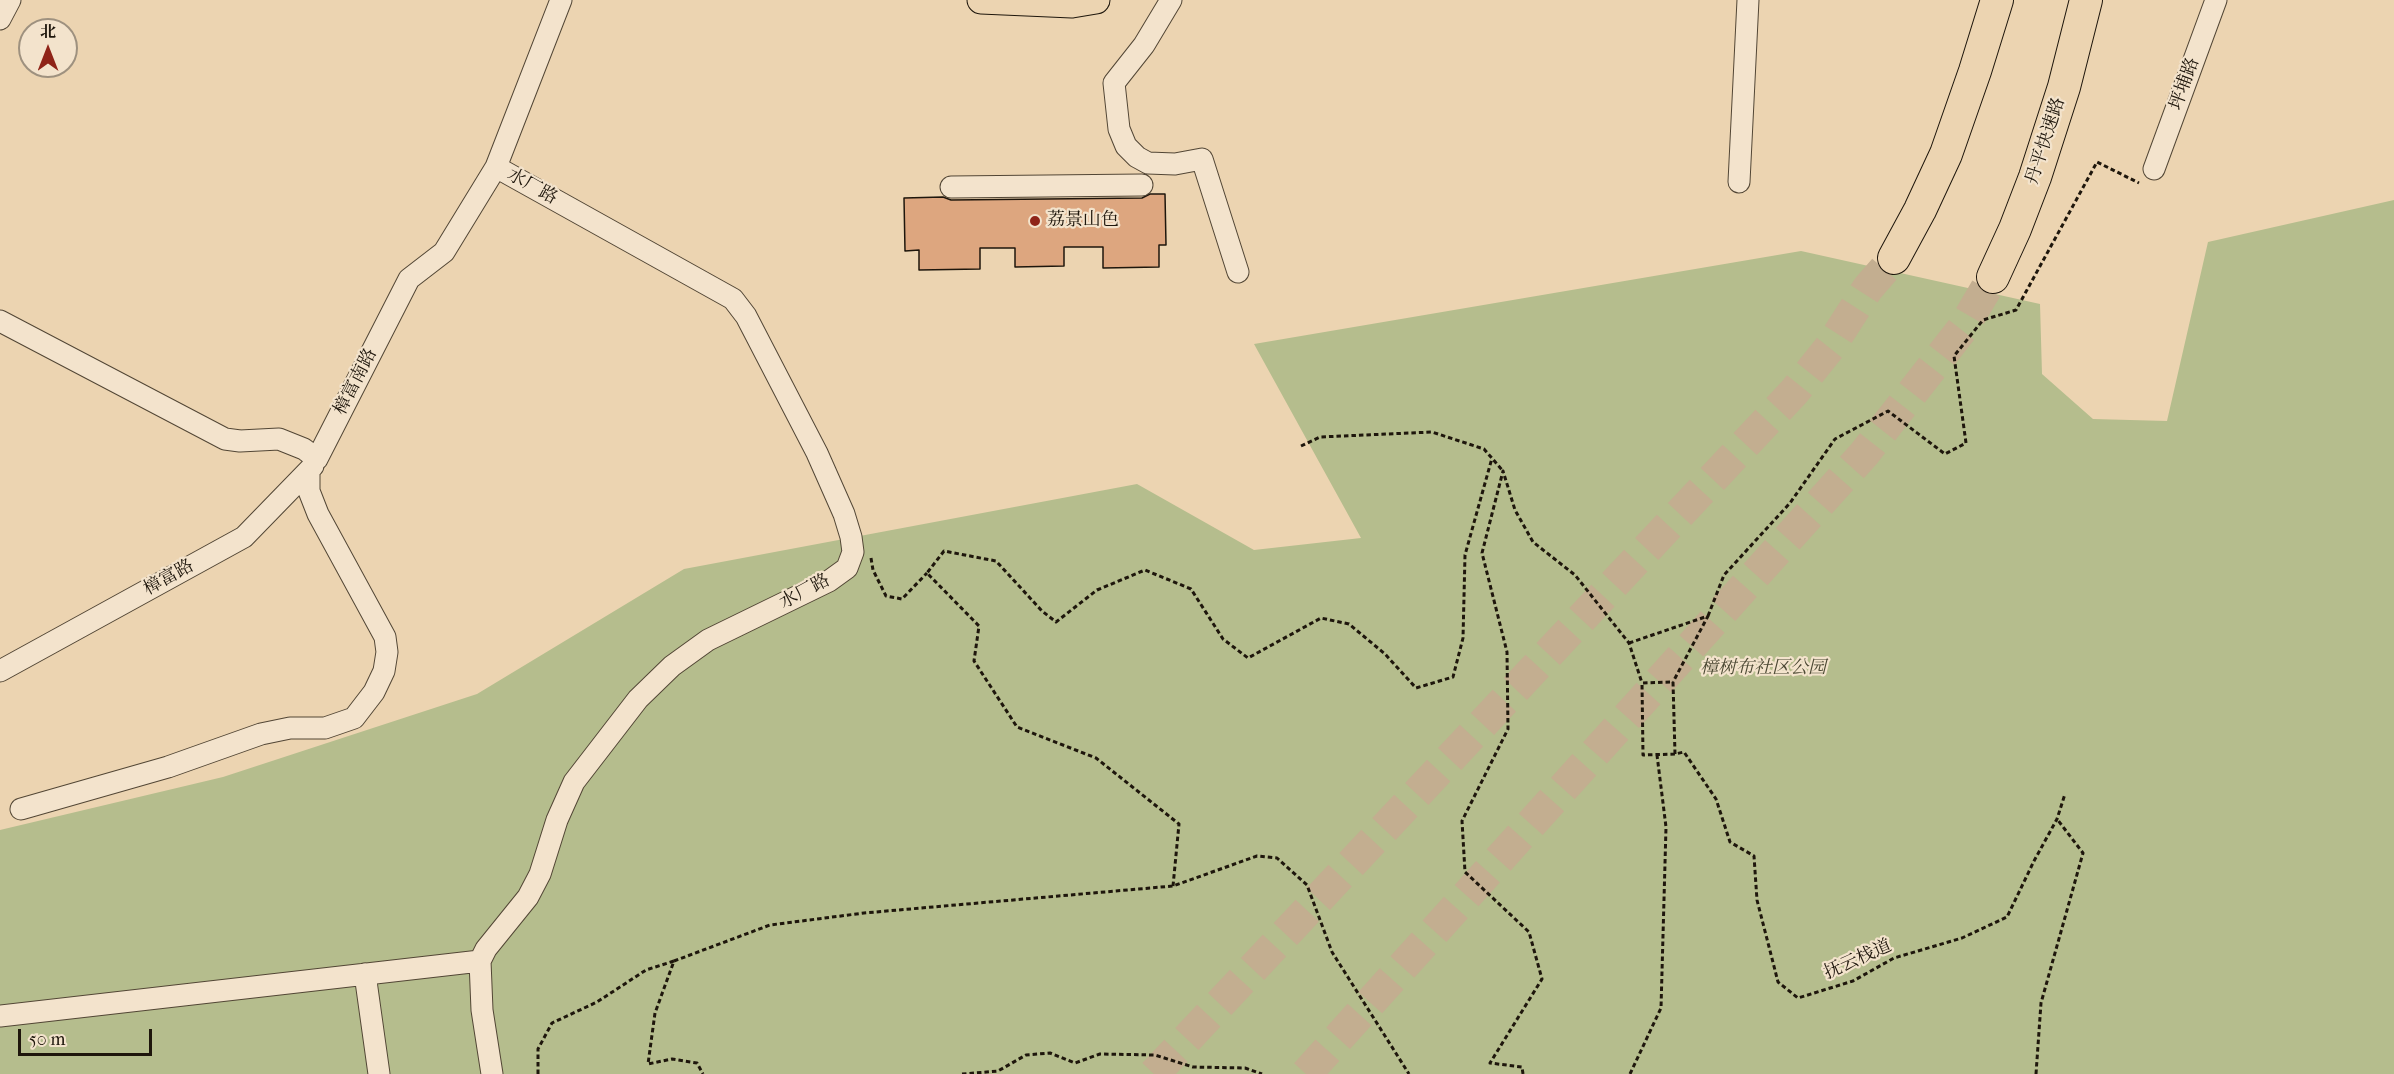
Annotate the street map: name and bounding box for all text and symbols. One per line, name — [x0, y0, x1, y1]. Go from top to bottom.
north arrow — [18, 18, 78, 78]
text: 北 — [40, 22, 56, 41]
street label: 坪埔路 — [2166, 55, 2204, 113]
street label: 丹平快速路 — [2022, 95, 2070, 187]
street label: 水厂路 — [503, 164, 561, 210]
place label: 荔景山色 — [1047, 210, 1119, 232]
marker: 荔景山色 — [1028, 214, 1042, 228]
street label: 樟富南路 — [330, 345, 382, 419]
street label: 樟富路 — [140, 555, 198, 601]
street label: 水厂路 — [776, 570, 834, 614]
park label: 樟树布社区公园 — [1700, 658, 1826, 680]
street label: 抚云栈道 — [1821, 935, 1895, 985]
scale bar — [21, 1017, 154, 1055]
text: 50 m — [29, 1029, 65, 1050]

